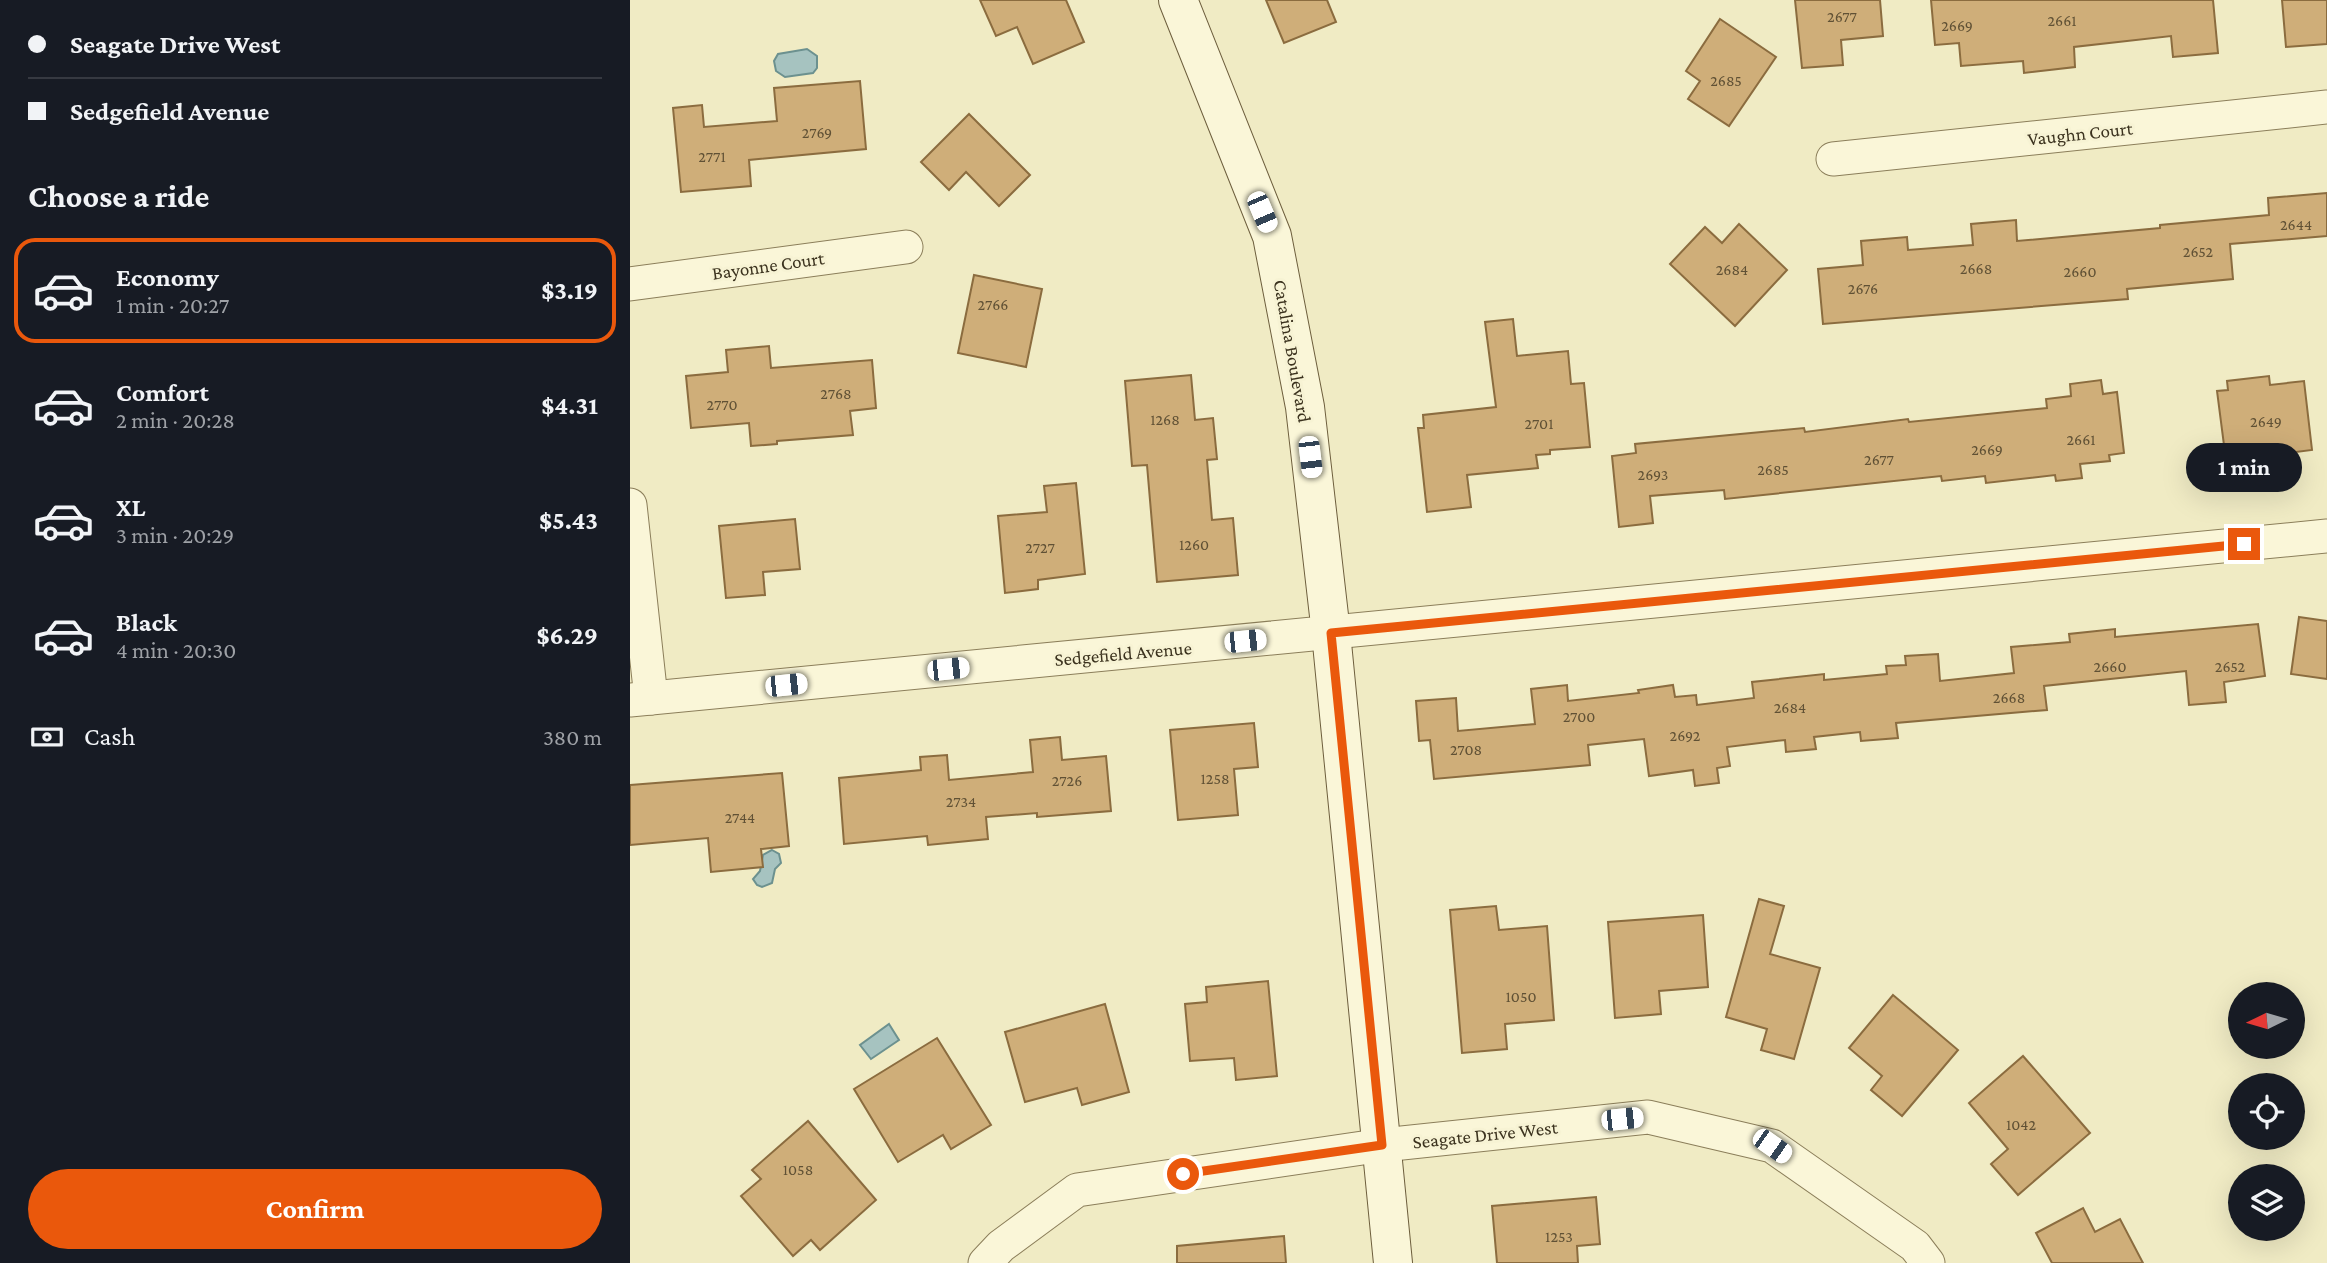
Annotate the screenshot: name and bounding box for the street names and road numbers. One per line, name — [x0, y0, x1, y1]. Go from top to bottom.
street label: Vaughn Court — [2026, 117, 2134, 149]
street label: Bayonne Court — [711, 247, 826, 284]
street label: Catalina Boulevard — [1270, 278, 1315, 424]
street label: Sedgefield Avenue — [1054, 637, 1193, 670]
street label: Seagate Drive West — [1412, 1116, 1559, 1153]

